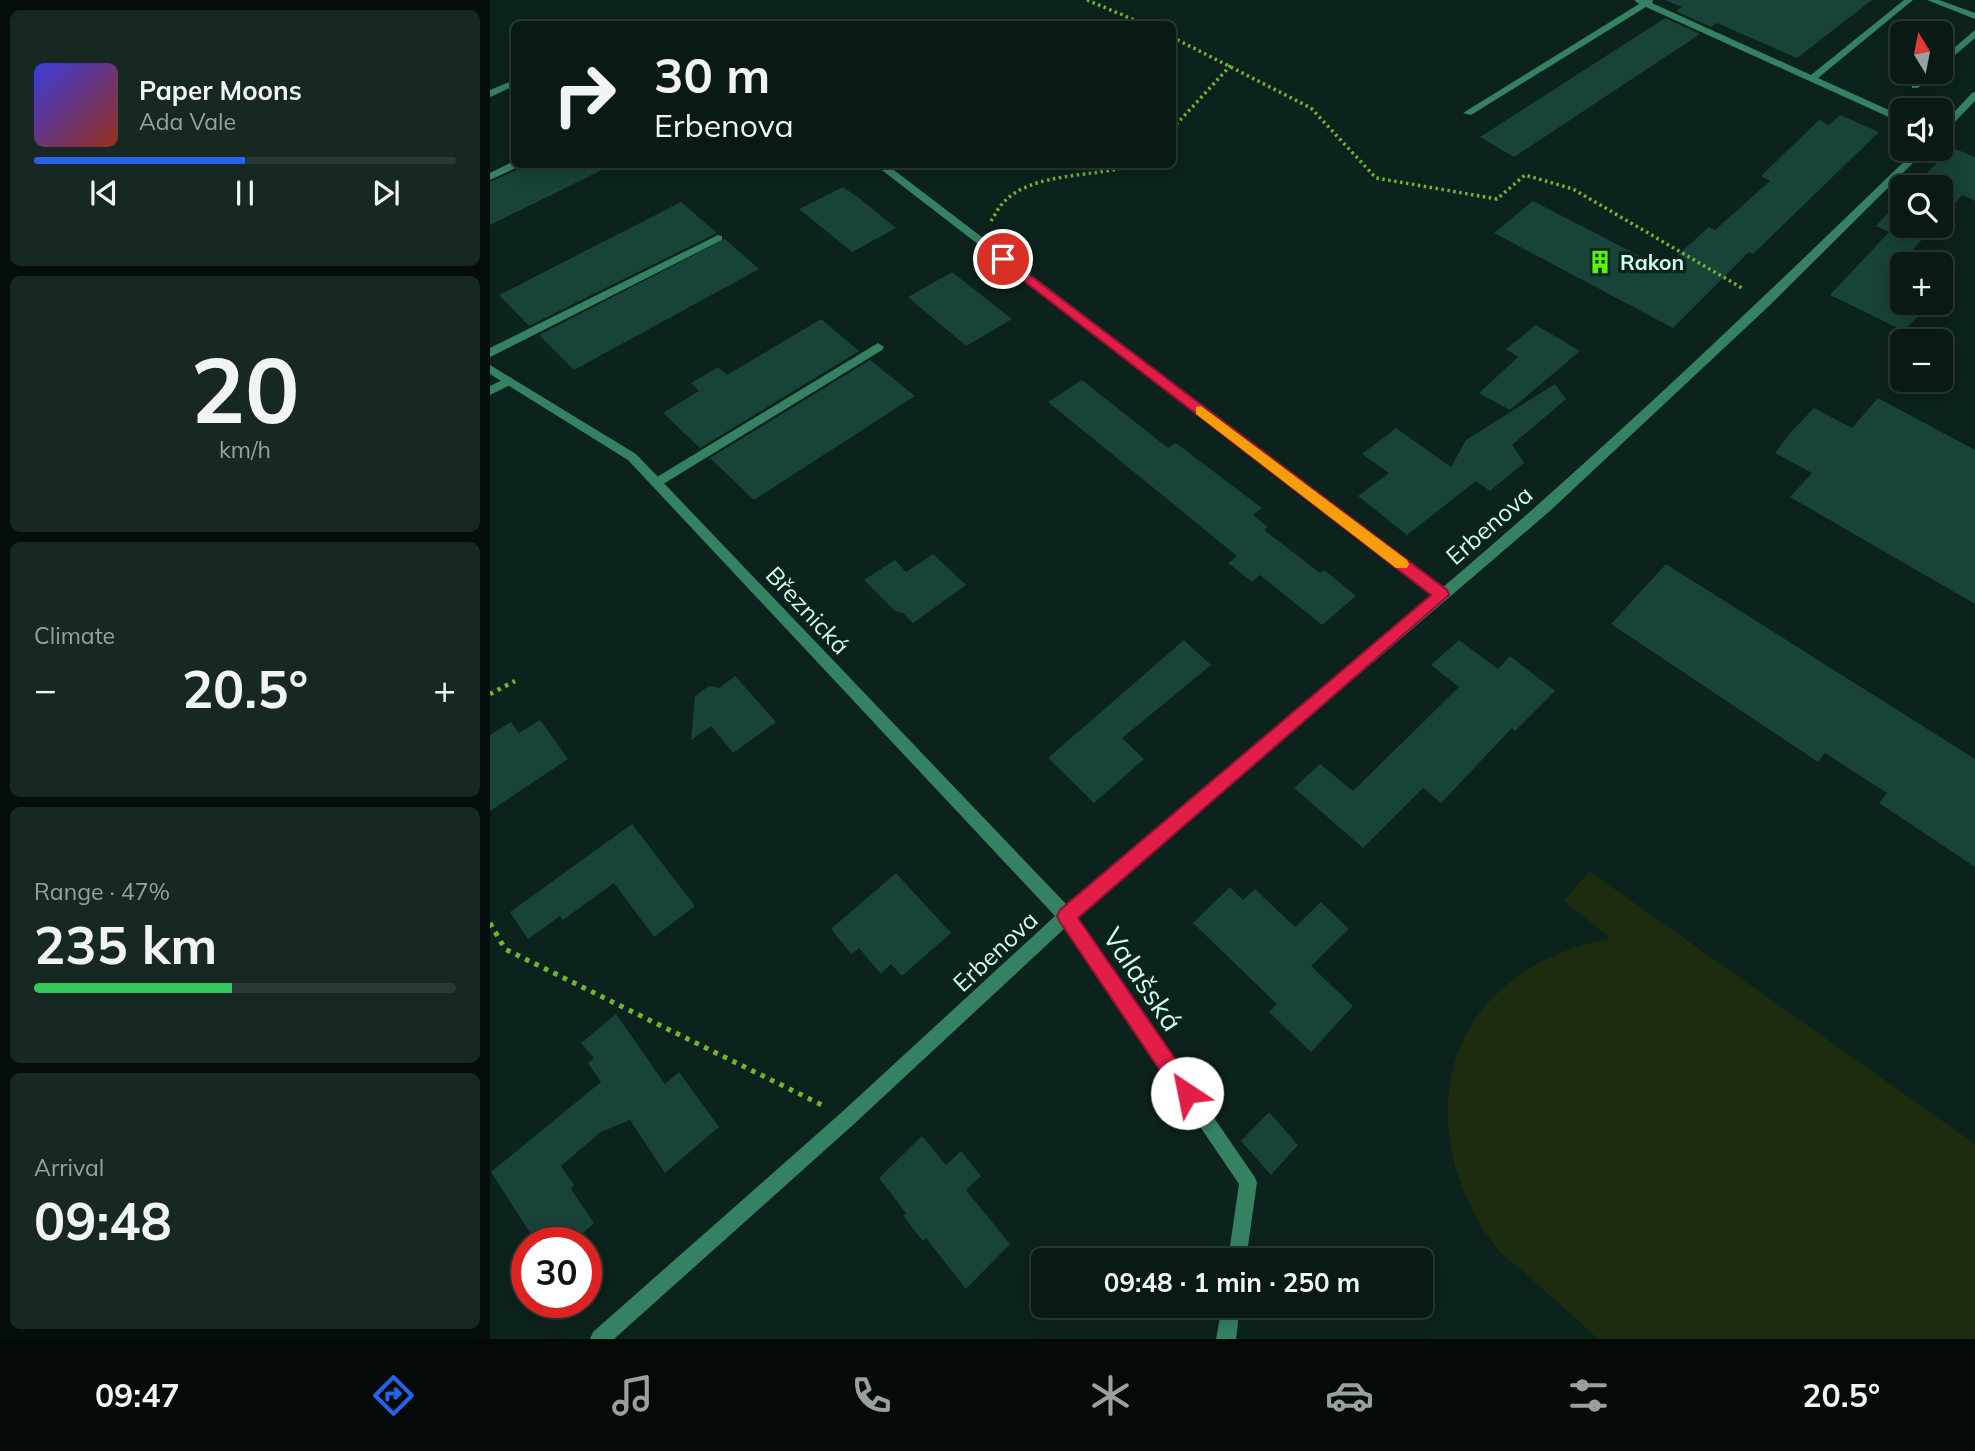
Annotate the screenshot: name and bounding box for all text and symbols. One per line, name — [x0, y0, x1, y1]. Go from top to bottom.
north arrow — [1890, 21, 1953, 84]
map controls — [1890, 21, 1953, 392]
text: 30 m — [654, 44, 770, 105]
icon: right — [539, 49, 630, 140]
text: Paper Moons — [139, 74, 302, 107]
button: sound — [1890, 98, 1953, 161]
text: Erbenova — [654, 105, 794, 145]
text: Ada Vale — [139, 107, 236, 136]
icon: previous — [85, 174, 123, 212]
icon: pause — [226, 174, 264, 212]
icon: next — [367, 174, 405, 212]
button: search — [1890, 175, 1953, 238]
pin — [973, 229, 1033, 289]
icon: arrive — [984, 240, 1022, 278]
building icon: Rakon — [1586, 248, 1614, 276]
place label: Rakon — [1620, 249, 1684, 275]
button: + — [1890, 252, 1953, 315]
button: − — [1890, 329, 1953, 392]
text: 20 — [190, 332, 300, 446]
text: km/h — [219, 435, 271, 464]
street label: Erbenova — [1440, 479, 1538, 571]
street label: Březnická — [760, 560, 856, 660]
text: Climate — [34, 621, 115, 650]
text: 20.5° — [182, 656, 308, 721]
text: − — [34, 665, 57, 713]
text: + — [433, 665, 456, 713]
text: Range · 47% — [34, 877, 170, 906]
street label: Erbenova — [946, 904, 1044, 998]
text: 235 km — [34, 912, 217, 977]
street label: Valašská — [1096, 921, 1190, 1037]
position arrow — [1150, 1056, 1224, 1130]
text: Arrival — [34, 1153, 104, 1182]
text: 09:48 — [34, 1188, 172, 1253]
speed limit sign: 30 — [511, 1227, 602, 1318]
text: 09:48 · 1 min · 250 m — [1104, 1266, 1360, 1299]
icon: directions — [369, 1371, 418, 1420]
icon: music — [608, 1371, 657, 1420]
icon: phone — [847, 1371, 896, 1420]
icon: climate — [1086, 1371, 1135, 1420]
icon: car — [1325, 1371, 1374, 1420]
icon: filters — [1564, 1371, 1613, 1420]
text: 09:47 — [95, 1375, 180, 1415]
text: 20.5° — [1802, 1375, 1880, 1415]

